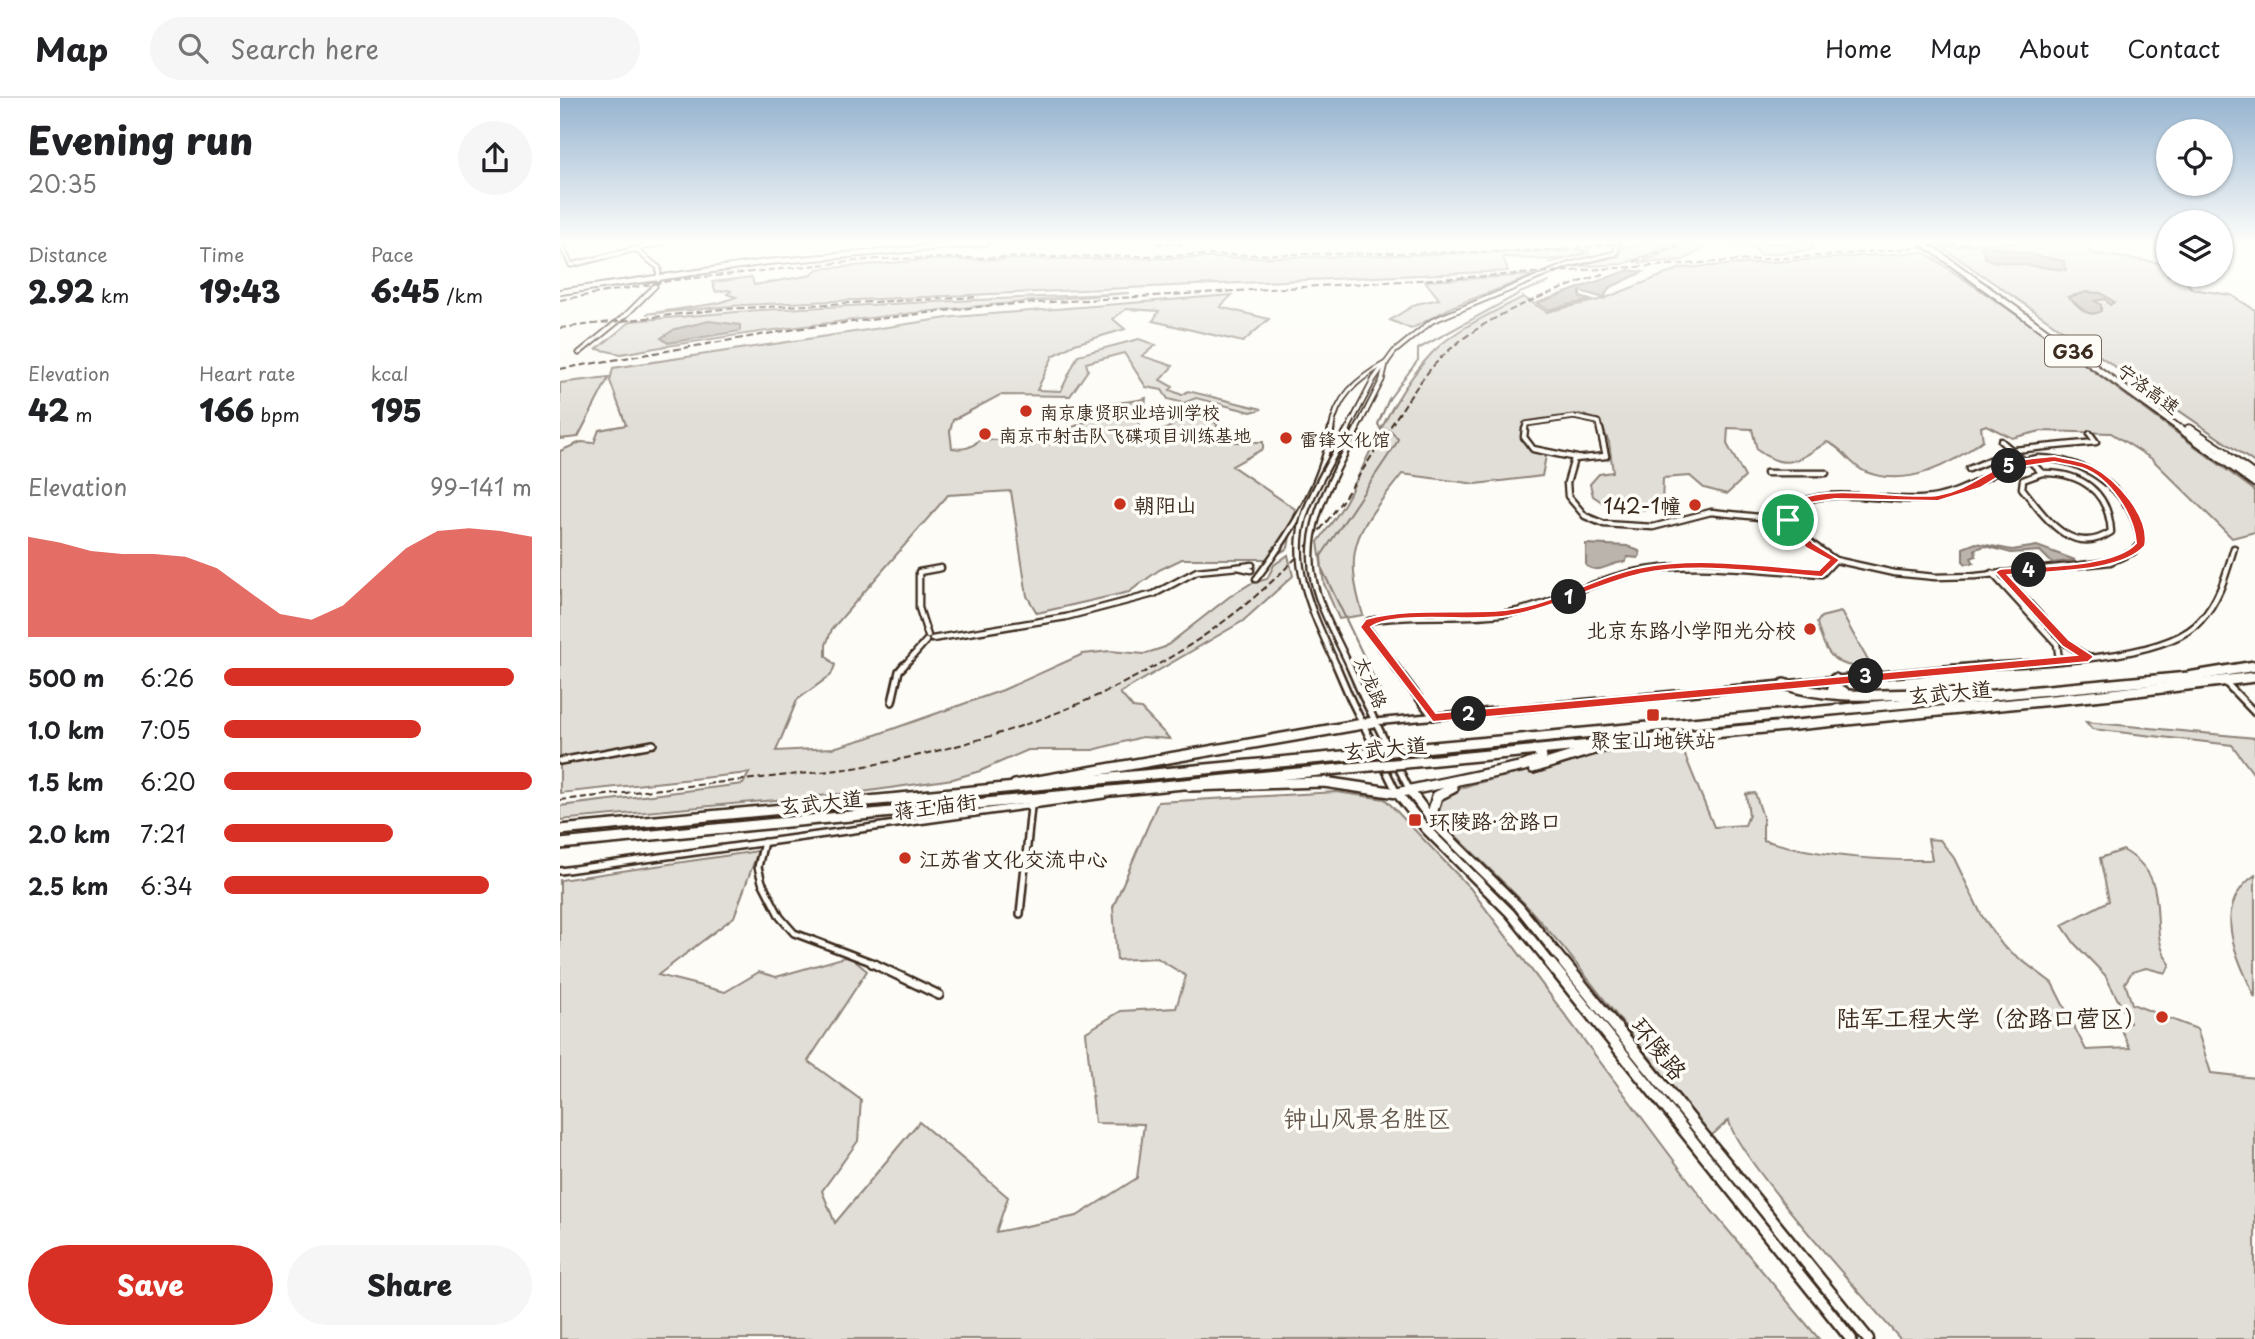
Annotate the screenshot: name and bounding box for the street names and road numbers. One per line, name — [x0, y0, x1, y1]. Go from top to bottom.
road number: G36 — [2045, 336, 2101, 366]
street label: 宁洛高速 — [2112, 356, 2186, 420]
street label: 太龙路 — [1349, 652, 1395, 712]
street label: 玄武大道 — [1907, 671, 1993, 711]
street label: 玄武大道 — [1342, 727, 1428, 767]
street label: 玄武大道 — [778, 781, 864, 821]
street label: 蒋王庙街 — [891, 784, 979, 826]
street label: 环陵路 — [1623, 1009, 1697, 1087]

